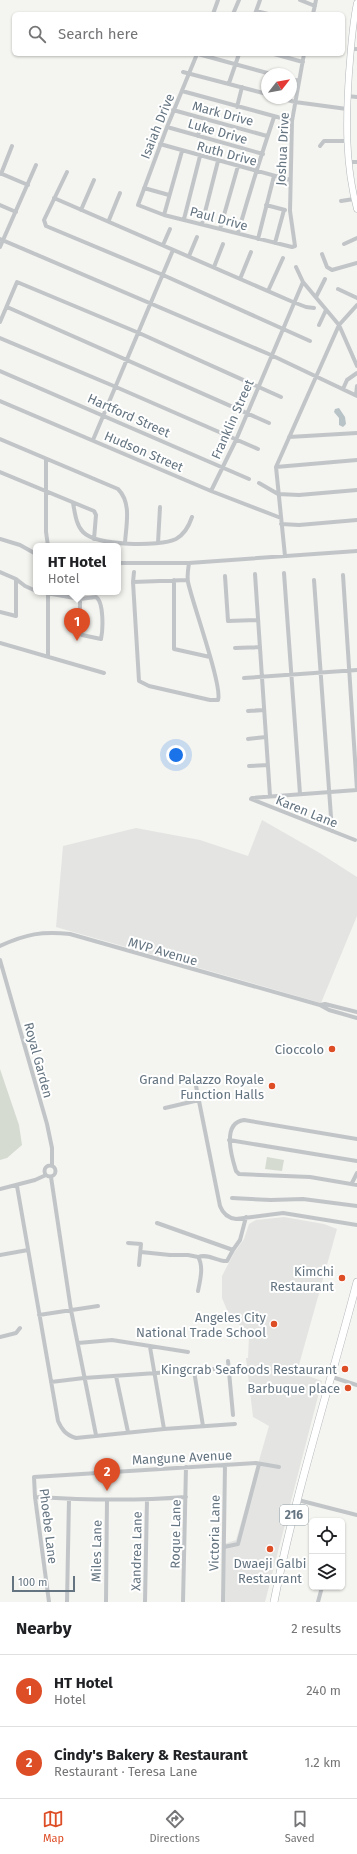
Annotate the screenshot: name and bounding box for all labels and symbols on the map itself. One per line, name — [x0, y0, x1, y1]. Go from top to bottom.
north arrow — [261, 68, 297, 104]
street label: Isaiah Drive — [138, 91, 177, 161]
street label: Mark Drive — [191, 98, 255, 129]
street label: Joshua Drive — [273, 112, 292, 186]
street label: Luke Drive — [186, 116, 249, 147]
street label: Ruth Drive — [195, 138, 259, 169]
street label: Paul Drive — [188, 204, 249, 233]
street label: Franklin Street — [208, 377, 257, 461]
street label: Hartford Street — [85, 391, 173, 440]
street label: Hudson Street — [102, 428, 186, 475]
pin: 1 — [64, 608, 90, 641]
your location — [166, 745, 186, 765]
street label: Karen Lane — [274, 792, 340, 831]
street label: MVP Avenue — [126, 934, 199, 969]
street label: Royal Garden — [21, 1021, 56, 1100]
place label: Cioccolo — [275, 1042, 324, 1057]
marker: Cioccolo — [327, 1044, 337, 1054]
place label: Grand Palazzo Royale Function Halls — [139, 1072, 264, 1102]
marker: Grand Palazzo Royale Function Halls — [267, 1081, 277, 1091]
place label: Kimchi Restaurant — [270, 1264, 334, 1294]
marker: Kimchi Restaurant — [337, 1273, 347, 1283]
place label: Angeles City National Trade School — [136, 1310, 267, 1340]
marker: Angeles City National Trade School — [269, 1319, 279, 1329]
place label: Kingcrab Seafoods Restaurant — [161, 1362, 337, 1377]
marker: Kingcrab Seafoods Restaurant — [340, 1364, 350, 1374]
place label: Barbuque place — [247, 1381, 340, 1396]
marker: Barbuque place — [343, 1383, 353, 1393]
street label: Mangune Avenue — [132, 1447, 232, 1468]
pin: 2 — [94, 1458, 120, 1491]
street label: Phoebe Lane — [36, 1487, 61, 1565]
street label: Victoria Lane — [206, 1495, 223, 1571]
street label: Roque Lane — [167, 1499, 184, 1569]
road number: 216 — [280, 1505, 308, 1525]
street label: Xandrea Lane — [128, 1511, 145, 1591]
street label: Miles Lane — [88, 1520, 105, 1582]
marker: Dwaeji Galbi Restaurant — [265, 1544, 275, 1554]
place label: Dwaeji Galbi Restaurant — [234, 1556, 306, 1586]
scale bar — [12, 1574, 75, 1593]

